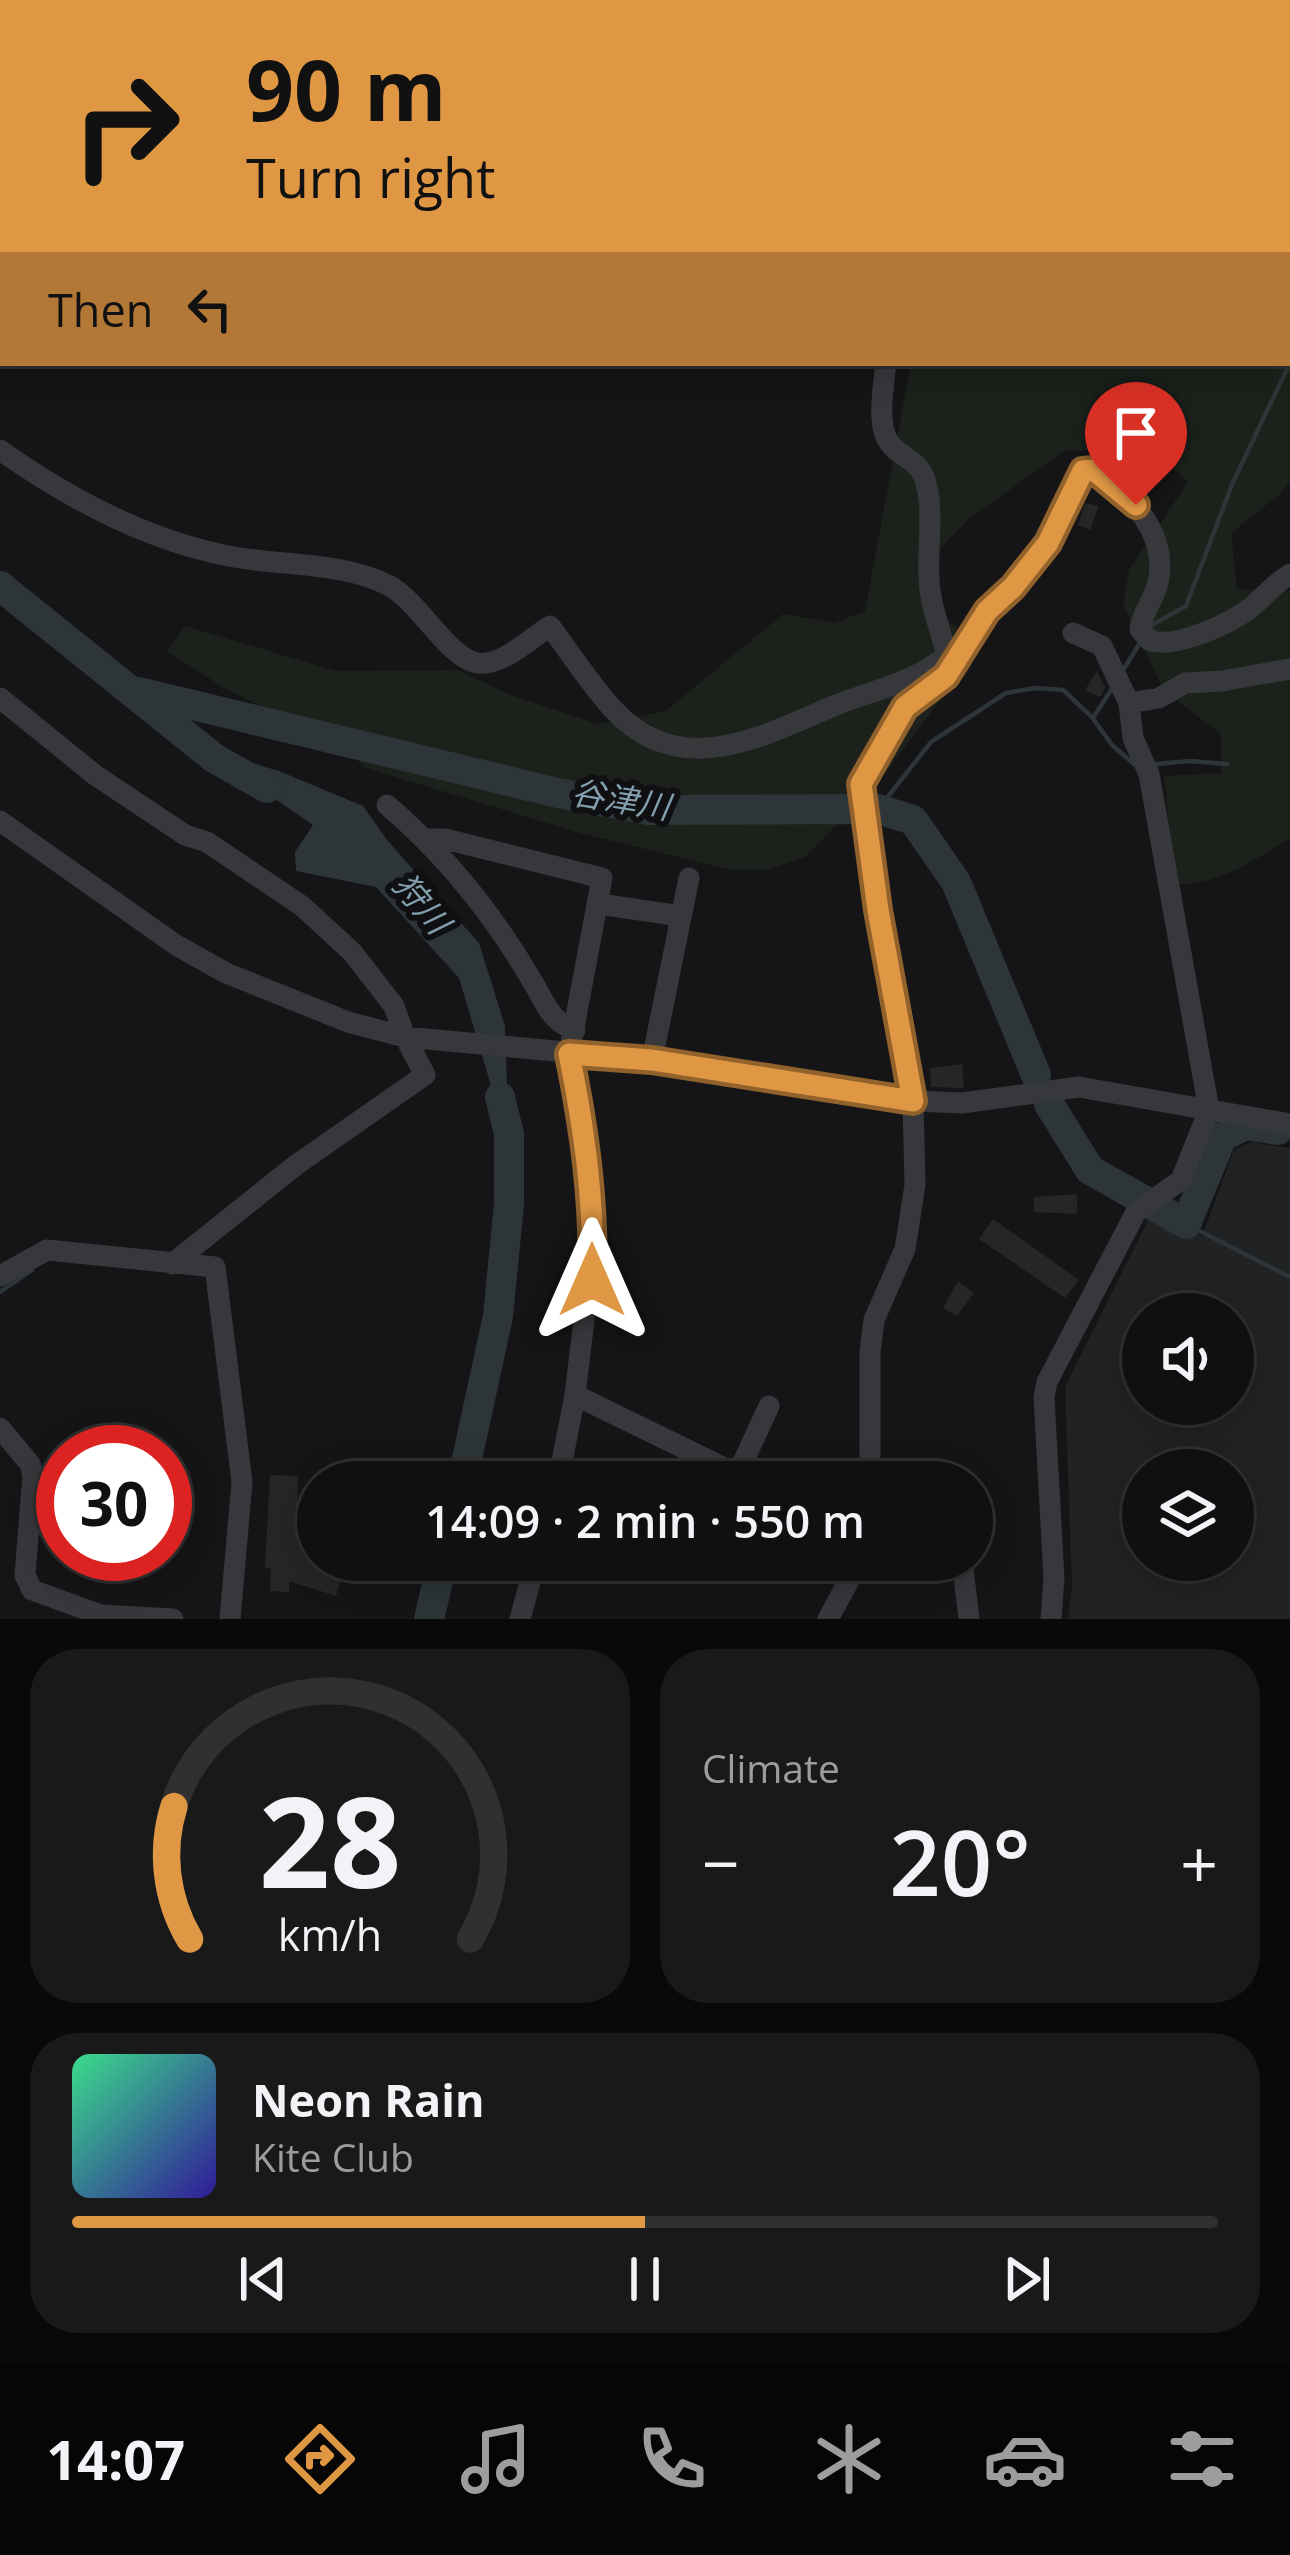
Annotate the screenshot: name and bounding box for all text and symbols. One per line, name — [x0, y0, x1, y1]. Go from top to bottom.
text: 90 m — [246, 31, 446, 146]
icon: right — [48, 48, 204, 204]
text: Turn right — [246, 140, 495, 214]
icon: left — [177, 276, 243, 342]
text: Then — [48, 279, 153, 340]
pin — [1085, 382, 1187, 505]
icon: arrive — [1103, 400, 1169, 466]
water label: 谷津川 — [569, 769, 676, 829]
water label: 狩川 — [384, 863, 462, 945]
position arrow — [529, 1217, 655, 1343]
map controls — [1122, 1293, 1254, 1581]
button: sound — [1122, 1293, 1254, 1425]
speed limit sign: 30 — [36, 1425, 192, 1581]
button: layers — [1122, 1449, 1254, 1581]
text: 14:09 · 2 min · 550 m — [425, 1490, 865, 1551]
text: Climate — [702, 1741, 840, 1794]
text: 28 — [259, 1755, 401, 1925]
text: 20° — [889, 1800, 1031, 1922]
text: − — [702, 1817, 740, 1907]
text: + — [1180, 1817, 1218, 1907]
text: km/h — [278, 1905, 382, 1964]
text: Neon Rain — [252, 2069, 485, 2130]
text: Kite Club — [252, 2130, 414, 2183]
icon: previous — [230, 2246, 296, 2312]
icon: pause — [612, 2246, 678, 2312]
icon: next — [994, 2246, 1060, 2312]
icon: directions — [278, 2417, 362, 2501]
icon: music — [454, 2417, 538, 2501]
icon: phone — [630, 2417, 714, 2501]
icon: climate — [807, 2417, 891, 2501]
icon: car — [983, 2417, 1067, 2501]
icon: filters — [1160, 2417, 1244, 2501]
text: 14:07 — [46, 2422, 185, 2496]

